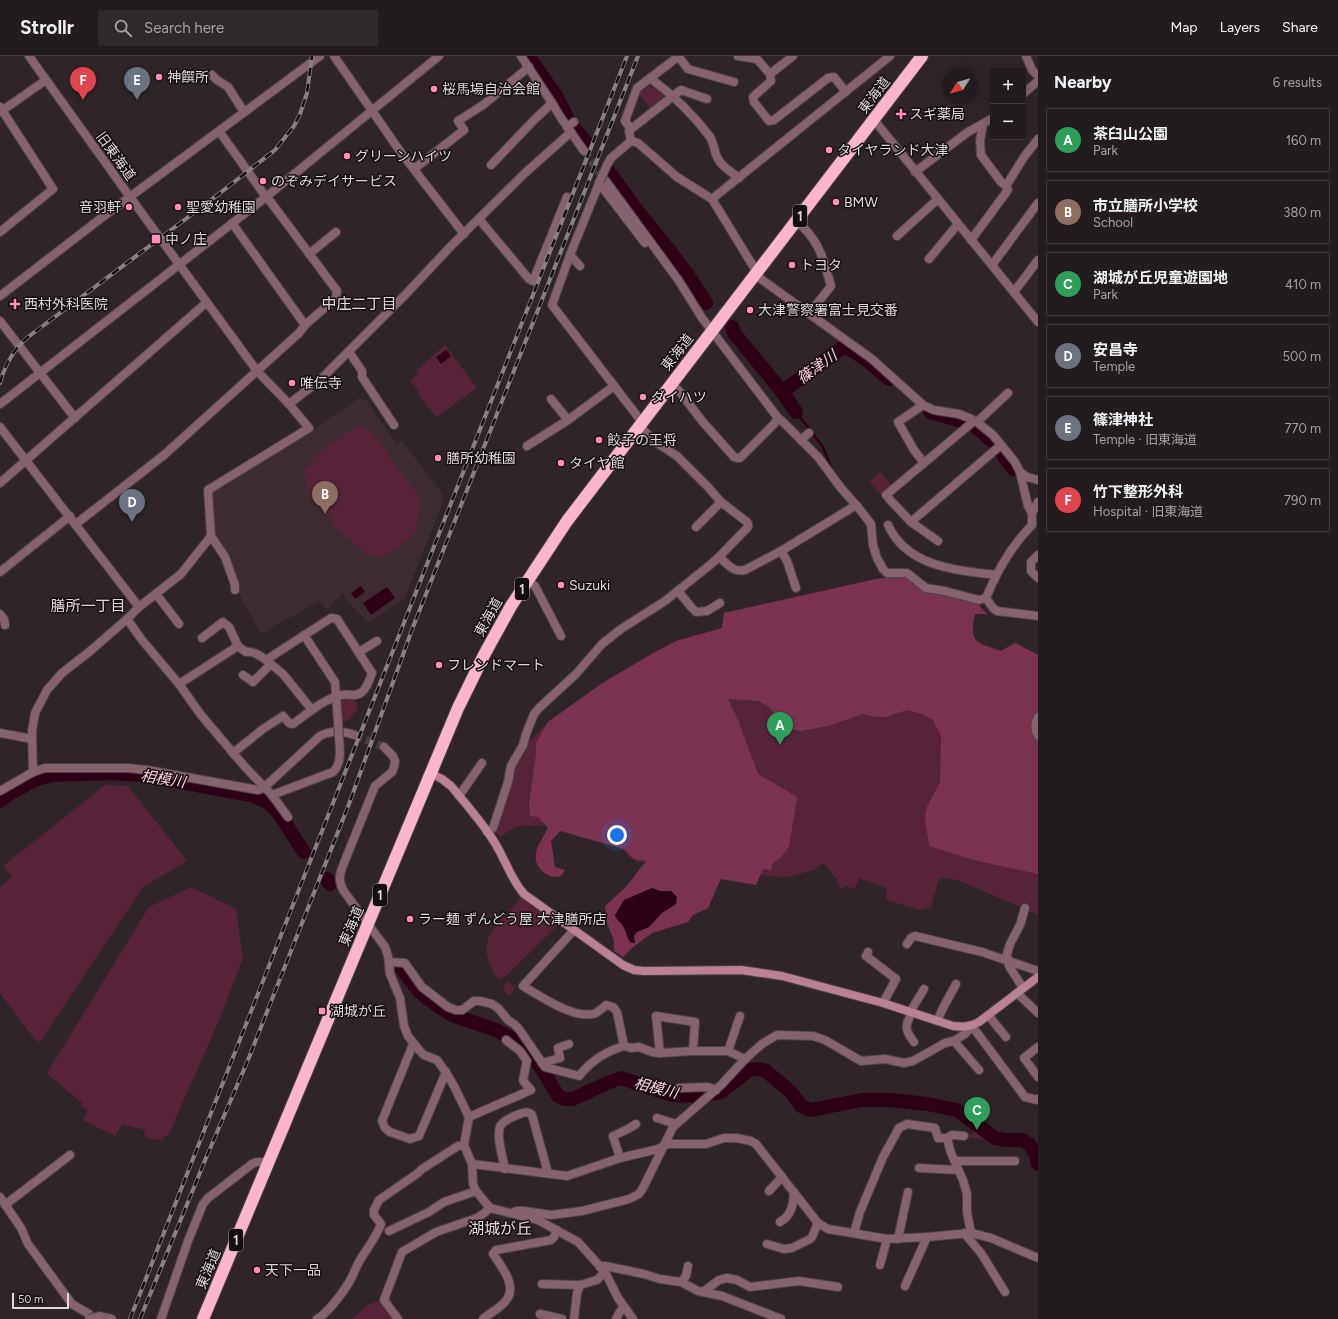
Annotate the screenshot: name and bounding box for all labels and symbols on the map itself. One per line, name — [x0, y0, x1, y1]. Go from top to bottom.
pin: F — [70, 67, 96, 100]
pin: E — [124, 67, 150, 100]
north arrow — [942, 68, 978, 104]
place label: 神饌所 — [167, 69, 209, 86]
marker: 神饌所 — [154, 72, 164, 82]
street label: 東海道 — [855, 73, 894, 117]
place label: 桜馬場自治会館 — [442, 81, 540, 98]
marker: 桜馬場自治会館 — [429, 84, 439, 94]
place label: スギ薬局 — [909, 106, 965, 123]
marker: スギ薬局 — [896, 109, 906, 119]
street label: 旧東海道 — [92, 129, 139, 184]
place label: タイヤランド大津 — [837, 142, 949, 159]
marker: タイヤランド大津 — [824, 145, 834, 155]
place label: グリーンハイツ — [355, 148, 452, 165]
marker: グリーンハイツ — [342, 151, 352, 161]
place label: のぞみデイサービス — [271, 173, 397, 190]
marker: のぞみデイサービス — [258, 176, 268, 186]
place label: BMW — [844, 194, 878, 211]
marker: BMW — [831, 197, 841, 207]
place label: 音羽軒 — [79, 199, 121, 216]
place label: 聖愛幼稚園 — [186, 199, 256, 216]
marker: 音羽軒 — [124, 202, 134, 212]
marker: 聖愛幼稚園 — [173, 202, 183, 212]
road number: 1 — [793, 205, 807, 227]
place label: 中ノ庄 — [165, 231, 207, 248]
marker: 中ノ庄 — [150, 233, 162, 245]
place label: トヨタ — [800, 257, 842, 274]
marker: トヨタ — [787, 260, 797, 270]
district label: 中庄二丁目 — [321, 295, 397, 313]
place label: 西村外科医院 — [24, 296, 108, 313]
marker: 西村外科医院 — [9, 298, 21, 310]
place label: 大津警察署富士見交番 — [758, 302, 898, 319]
marker: 大津警察署富士見交番 — [745, 305, 755, 315]
street label: 東海道 — [658, 331, 697, 374]
water label: 篠津川 — [794, 345, 842, 388]
place label: 唯伝寺 — [300, 375, 342, 392]
marker: 唯伝寺 — [287, 378, 297, 388]
place label: ダイハツ — [651, 389, 707, 406]
marker: ダイハツ — [638, 392, 648, 402]
place label: 餃子の王将 — [607, 432, 677, 449]
marker: 餃子の王将 — [594, 435, 604, 445]
place label: 膳所幼稚園 — [446, 450, 516, 467]
marker: 膳所幼稚園 — [433, 453, 443, 463]
place label: タイヤ館 — [569, 455, 625, 472]
marker: タイヤ館 — [556, 458, 566, 468]
pin: B — [312, 481, 338, 514]
pin: D — [119, 489, 145, 522]
place label: Suzuki — [569, 577, 610, 594]
road number: 1 — [515, 578, 529, 600]
marker: Suzuki — [556, 580, 566, 590]
street label: 東海道 — [471, 595, 506, 640]
district label: 膳所一丁目 — [50, 597, 126, 615]
place label: フレンドマート — [447, 657, 545, 674]
marker: フレンドマート — [434, 660, 444, 670]
pin: A — [767, 712, 793, 745]
water label: 相模川 — [139, 767, 189, 792]
your location — [607, 825, 627, 845]
road number: 1 — [373, 884, 387, 906]
street label: 東海道 — [335, 904, 367, 949]
place label: ラー麺 ずんどう屋 大津膳所店 — [418, 911, 607, 928]
marker: ラー麺 ずんどう屋 大津膳所店 — [405, 914, 415, 924]
place label: 湖城が丘 — [330, 1003, 386, 1020]
marker: 湖城が丘 — [317, 1006, 327, 1016]
water label: 相模川 — [632, 1074, 682, 1103]
pin: C — [964, 1097, 990, 1130]
district label: 湖城が丘 — [468, 1219, 532, 1238]
road number: 1 — [229, 1229, 243, 1251]
street label: 東海道 — [192, 1247, 224, 1292]
place label: 天下一品 — [265, 1262, 321, 1279]
marker: 天下一品 — [252, 1265, 262, 1275]
scale bar — [12, 1291, 69, 1310]

